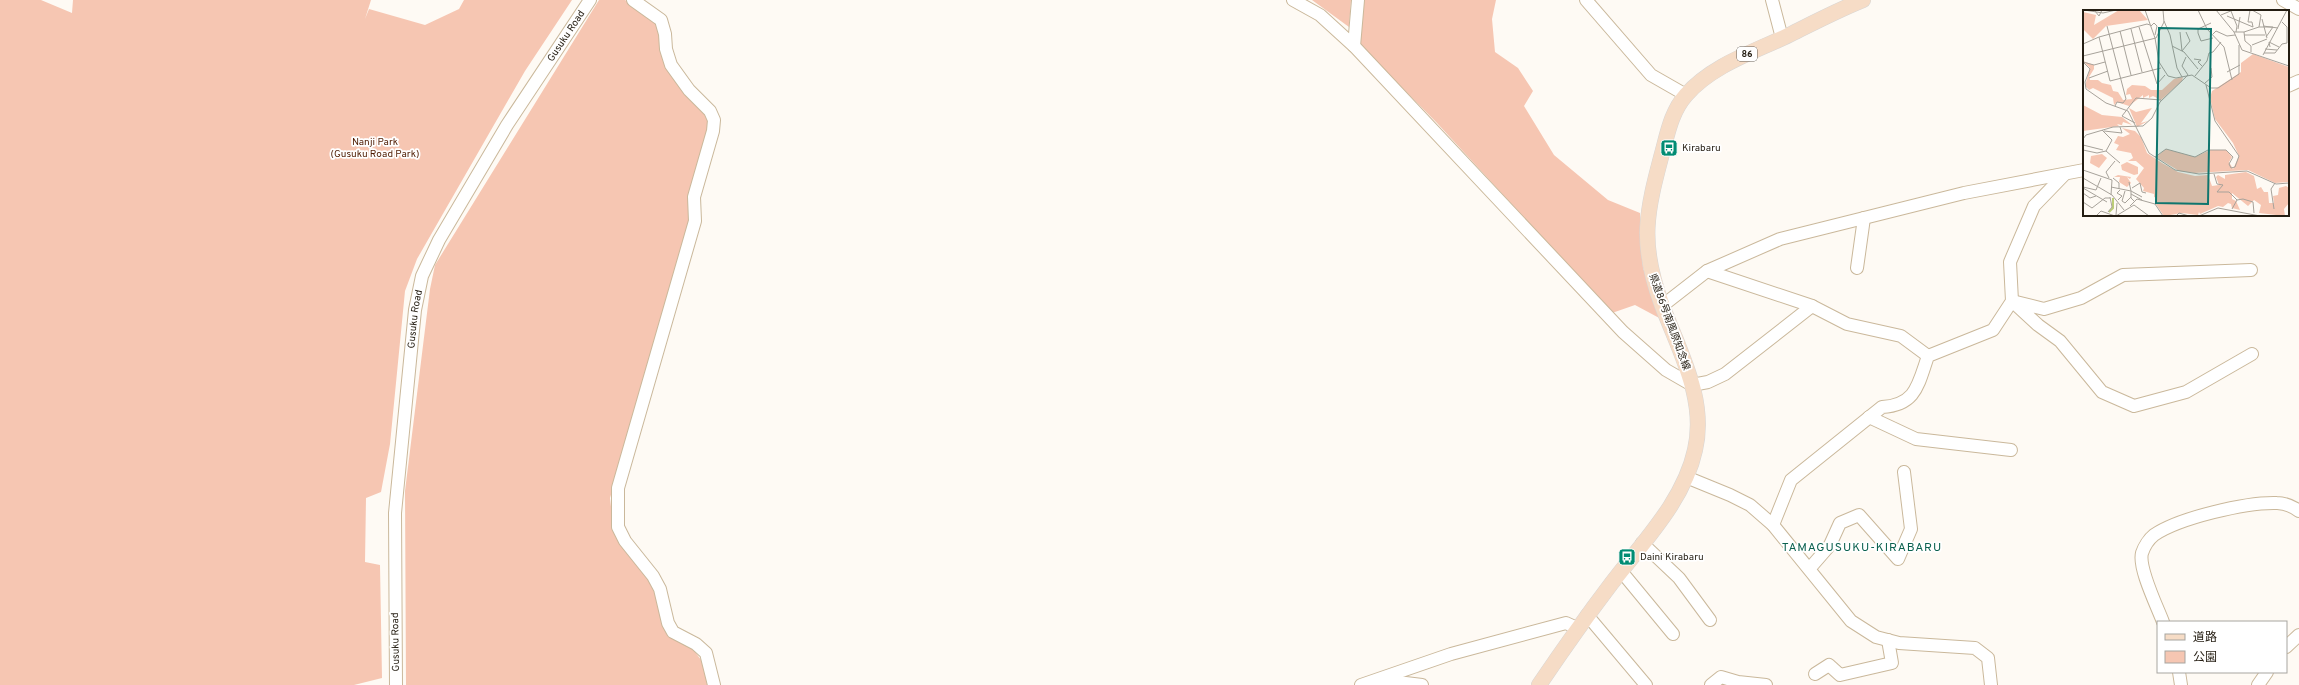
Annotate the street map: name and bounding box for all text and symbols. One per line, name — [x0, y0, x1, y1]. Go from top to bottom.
street label: Gusuku Road — [544, 8, 588, 64]
inset map — [2083, 10, 2289, 216]
road number: 86 — [1737, 47, 1757, 61]
park label: Nanji Park (Gusuku Road Park) — [331, 136, 419, 161]
bus stop icon: Kirabaru — [1659, 138, 1679, 158]
place label: Kirabaru — [1682, 142, 1721, 155]
street label: 県道86号南風原知念線 — [1645, 272, 1693, 372]
street label: Gusuku Road — [405, 289, 426, 349]
district label: TAMAGUSUKU-KIRABARU — [1782, 540, 1942, 556]
bus stop icon: Daini Kirabaru — [1617, 547, 1637, 567]
place label: Daini Kirabaru — [1640, 551, 1704, 564]
street label: Gusuku Road — [389, 612, 403, 672]
legend — [2157, 621, 2287, 673]
text: 道路 — [2193, 630, 2217, 646]
text: 公園 — [2193, 650, 2217, 666]

